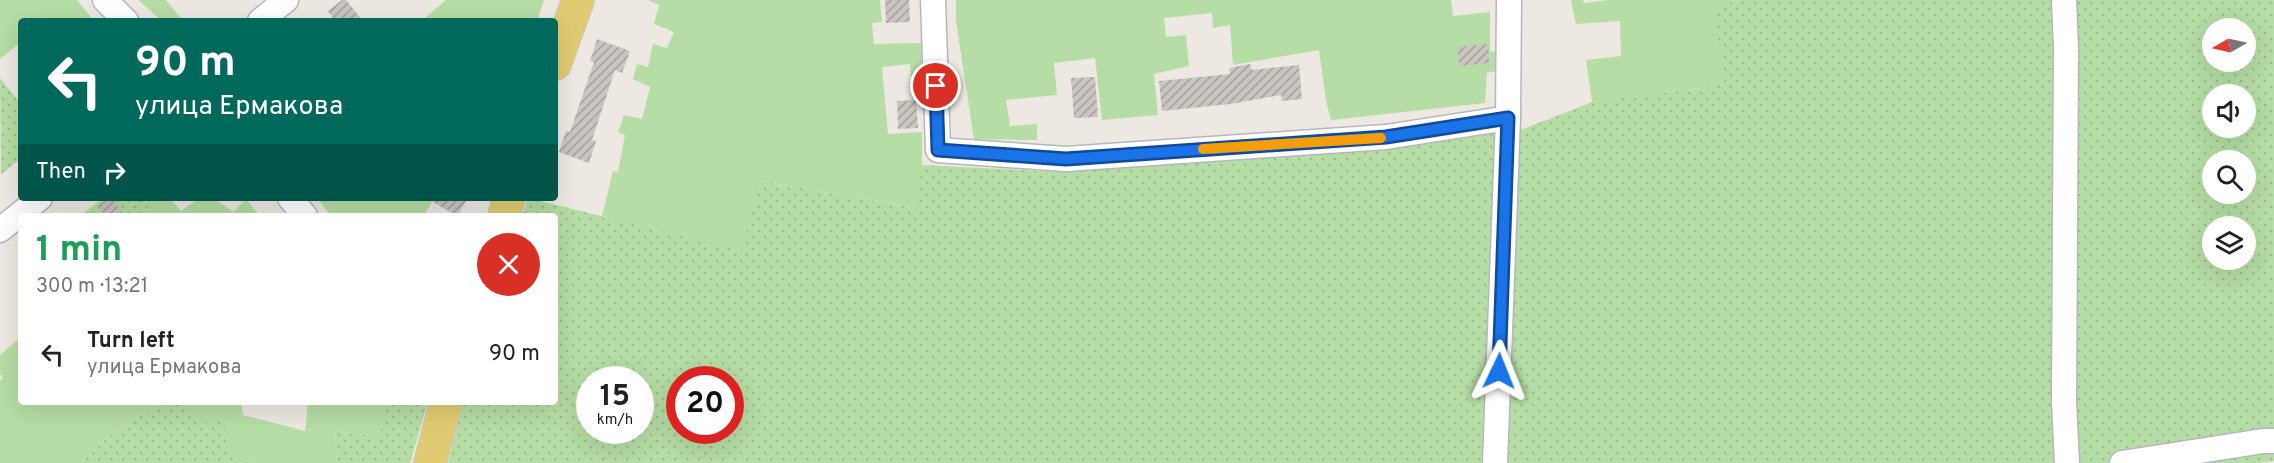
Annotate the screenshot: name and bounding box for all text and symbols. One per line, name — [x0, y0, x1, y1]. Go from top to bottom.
north arrow — [2202, 18, 2256, 72]
map controls — [2202, 18, 2256, 270]
text: 90 m — [135, 38, 236, 91]
icon: left — [36, 42, 114, 120]
pin — [910, 60, 961, 111]
icon: arrive — [919, 69, 952, 102]
button: sound — [2202, 84, 2256, 138]
text: улица Ермакова — [135, 90, 343, 124]
button: search — [2202, 150, 2256, 204]
icon: right — [98, 156, 131, 189]
text: Then — [36, 159, 86, 186]
button: layers — [2202, 216, 2256, 270]
text: 1 min — [36, 228, 122, 274]
button: close — [477, 233, 540, 296]
text: 300 m · 13:21 — [36, 274, 148, 300]
text: Turn left — [87, 328, 175, 355]
icon: left — [36, 338, 69, 371]
position arrow — [1467, 339, 1531, 403]
text: 90 m — [489, 341, 540, 368]
text: улица Ермакова — [87, 355, 241, 381]
speed limit sign: 20 — [666, 366, 744, 444]
text: 15 — [600, 379, 630, 416]
text: km/h — [597, 411, 633, 430]

